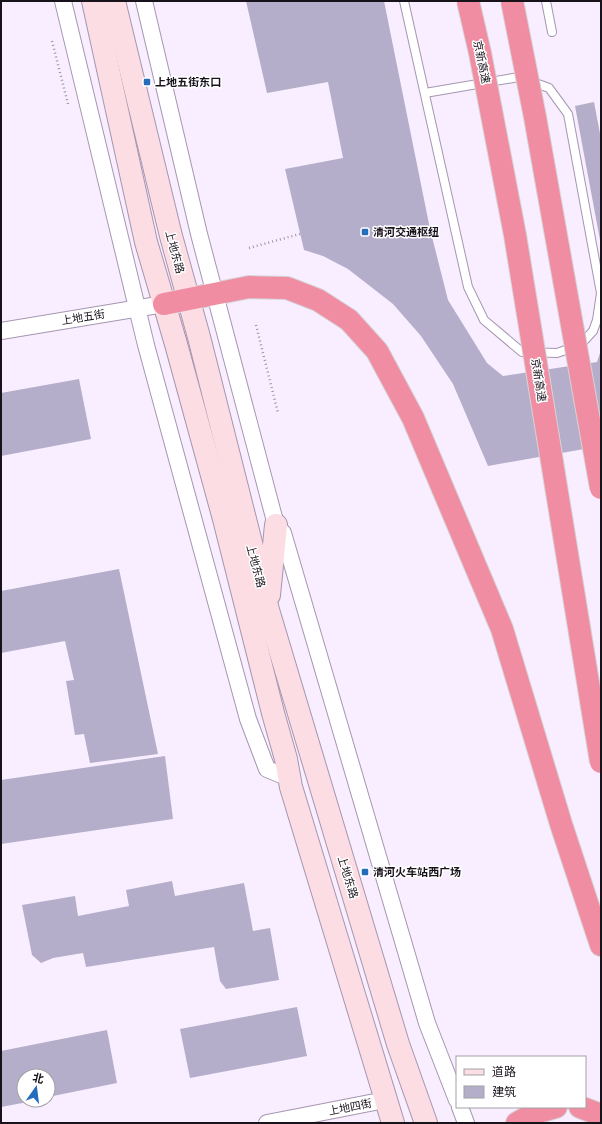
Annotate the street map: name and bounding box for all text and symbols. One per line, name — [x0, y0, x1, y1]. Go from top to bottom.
street label: 京新高速 — [471, 39, 492, 85]
place label: 上地五街东口 — [155, 76, 221, 89]
marker: 上地五街东口 — [142, 77, 152, 87]
place label: 清河交通枢纽 — [373, 226, 439, 239]
marker: 清河交通枢纽 — [360, 227, 370, 237]
street label: 上地东路 — [163, 229, 186, 275]
street label: 上地五街 — [60, 308, 106, 327]
street label: 京新高速 — [529, 357, 548, 403]
street label: 上地东路 — [244, 543, 267, 589]
street label: 上地东路 — [335, 854, 360, 900]
place label: 清河火车站西广场 — [373, 866, 461, 879]
marker: 清河火车站西广场 — [360, 867, 370, 877]
legend — [456, 1056, 586, 1108]
text: 道路 — [492, 1065, 516, 1079]
north arrow — [16, 1068, 56, 1108]
text: 北 — [31, 1071, 45, 1086]
text: 建筑 — [492, 1085, 516, 1099]
street label: 上地四街 — [327, 1097, 373, 1118]

